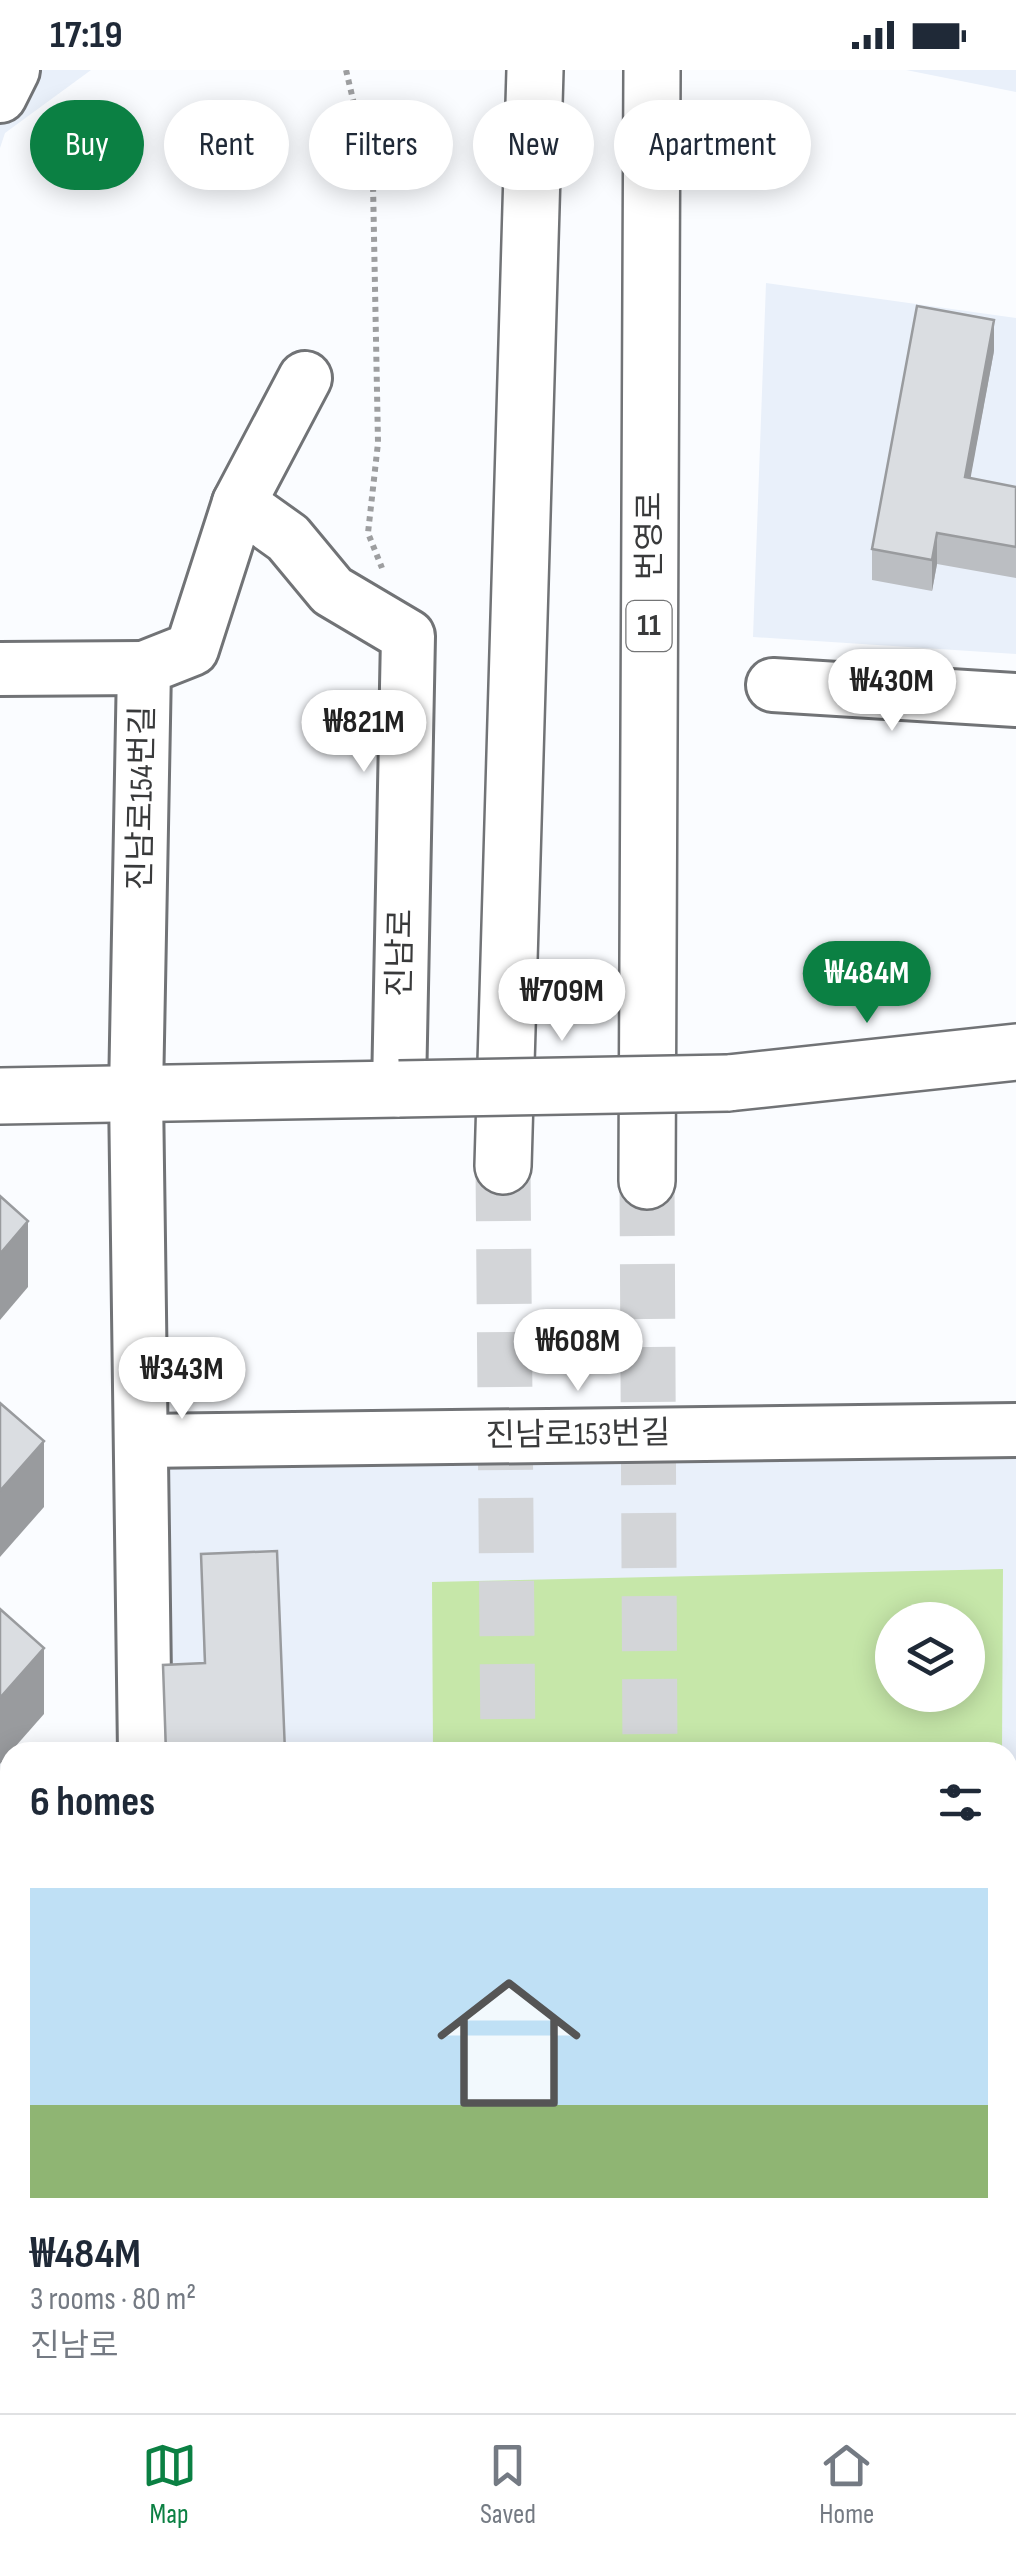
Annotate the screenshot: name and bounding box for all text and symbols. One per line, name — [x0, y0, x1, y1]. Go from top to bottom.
text: 17:19 — [50, 13, 122, 58]
chip: Buy — [30, 100, 144, 190]
chip: Rent — [164, 100, 289, 190]
chip: Filters — [309, 100, 453, 190]
chip: New — [473, 100, 594, 190]
chip: Apartment — [614, 100, 811, 190]
street label: 번영로 — [631, 492, 670, 580]
road number: 11 — [626, 601, 672, 651]
pin: ₩430M — [822, 649, 962, 734]
text: ₩430M — [850, 662, 934, 701]
pin: ₩821M — [294, 690, 434, 775]
text: ₩821M — [323, 703, 405, 742]
street label: 진남로154번길 — [121, 705, 163, 891]
street label: 진남로 — [381, 909, 421, 997]
pin: ₩484M — [797, 941, 937, 1026]
text: ₩484M — [825, 954, 909, 993]
pin: ₩709M — [492, 959, 632, 1044]
text: ₩709M — [520, 972, 604, 1011]
pin: ₩608M — [508, 1309, 648, 1394]
text: ₩608M — [536, 1322, 620, 1361]
pin: ₩343M — [112, 1337, 252, 1422]
text: ₩343M — [141, 1350, 223, 1389]
street label: 진남로153번길 — [485, 1414, 671, 1456]
map controls — [875, 1602, 985, 1712]
button: layers — [875, 1602, 985, 1712]
icon: filters — [933, 1775, 988, 1830]
text: 6 homes — [30, 1777, 155, 1828]
icon: home — [419, 1953, 599, 2133]
text: ₩484M — [30, 2229, 141, 2280]
text: 3 rooms · 80 m² — [30, 2280, 196, 2319]
text: 진남로 — [30, 2327, 118, 2366]
tab: Map — [142, 2438, 197, 2531]
tab: Saved — [480, 2438, 536, 2531]
tab: Home — [819, 2438, 874, 2531]

